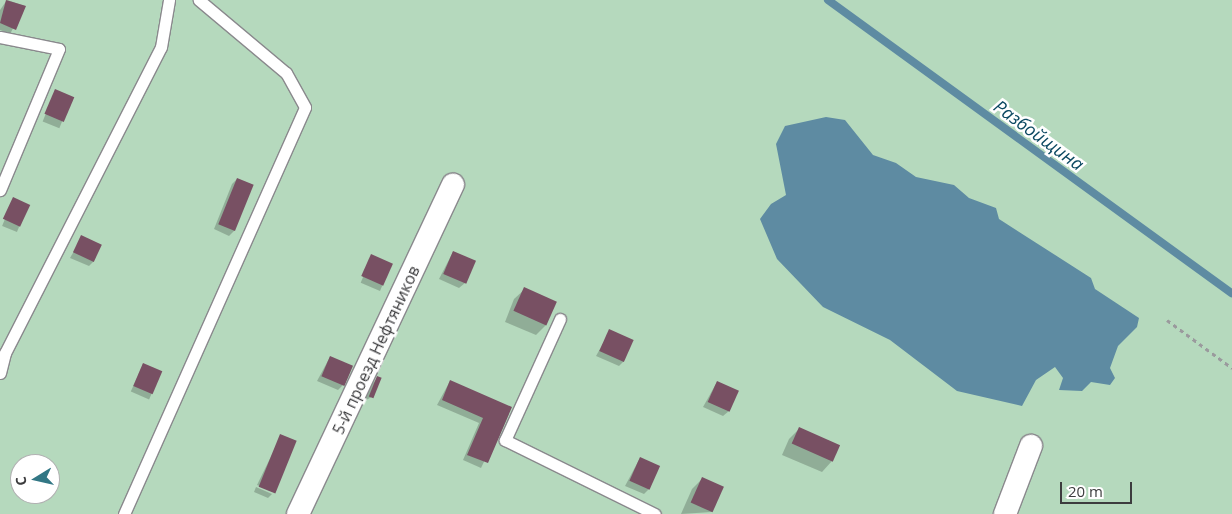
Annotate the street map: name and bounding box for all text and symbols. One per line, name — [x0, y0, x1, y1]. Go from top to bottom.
water label: Разбойщина — [990, 95, 1088, 175]
street label: 5-й проезд Нефтяников — [328, 263, 424, 437]
north arrow — [10, 454, 60, 504]
scale bar — [1062, 472, 1134, 504]
text: С — [11, 475, 31, 487]
text: 20 m — [1068, 481, 1103, 501]

